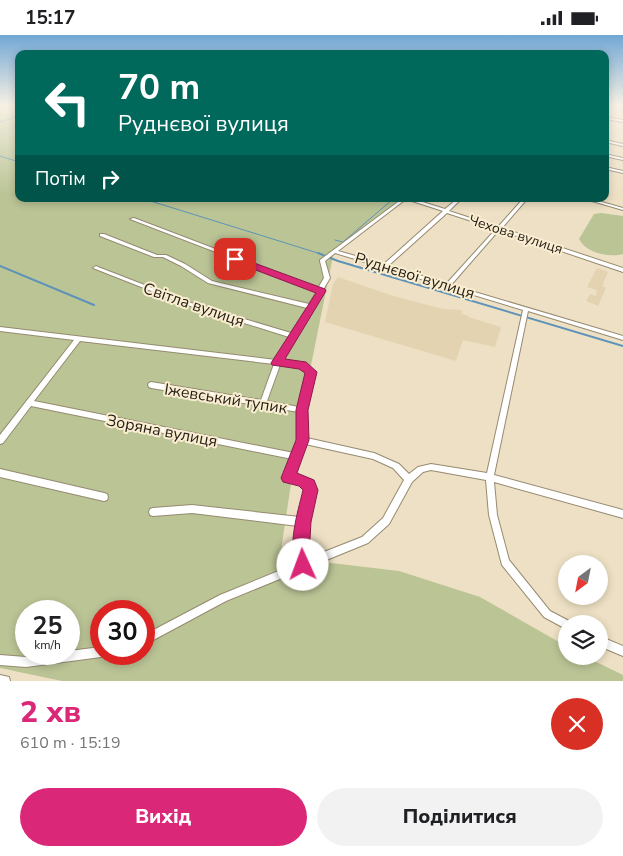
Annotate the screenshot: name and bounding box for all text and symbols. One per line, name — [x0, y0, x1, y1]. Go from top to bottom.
text: 15:17 — [25, 5, 75, 31]
text: 70 m — [118, 64, 200, 111]
icon: left — [35, 70, 100, 135]
text: Руднєвої вулиця — [118, 109, 289, 139]
icon: right — [96, 165, 124, 193]
text: Потім — [35, 166, 86, 192]
street label: Чехова вулиця — [466, 210, 565, 259]
pin — [214, 238, 256, 280]
icon: arrive — [221, 245, 249, 273]
street label: Руднєвої вулиця — [352, 247, 477, 305]
street label: Світла вулиця — [140, 277, 247, 333]
street label: Іжевський тупик — [163, 378, 289, 420]
street label: Зоряна вулиця — [104, 409, 219, 453]
position arrow — [276, 538, 328, 590]
north arrow — [558, 555, 608, 605]
map controls — [558, 555, 608, 665]
speed limit sign: 30 — [90, 600, 155, 665]
text: 25 — [32, 609, 63, 643]
button: layers — [558, 615, 608, 665]
text: km/h — [34, 637, 61, 653]
text: 2 хв — [20, 692, 81, 733]
button: close — [551, 698, 603, 750]
text: 610 m · 15:19 — [20, 732, 121, 754]
button: Вихід — [20, 788, 307, 846]
button: Поділитися — [317, 788, 603, 846]

